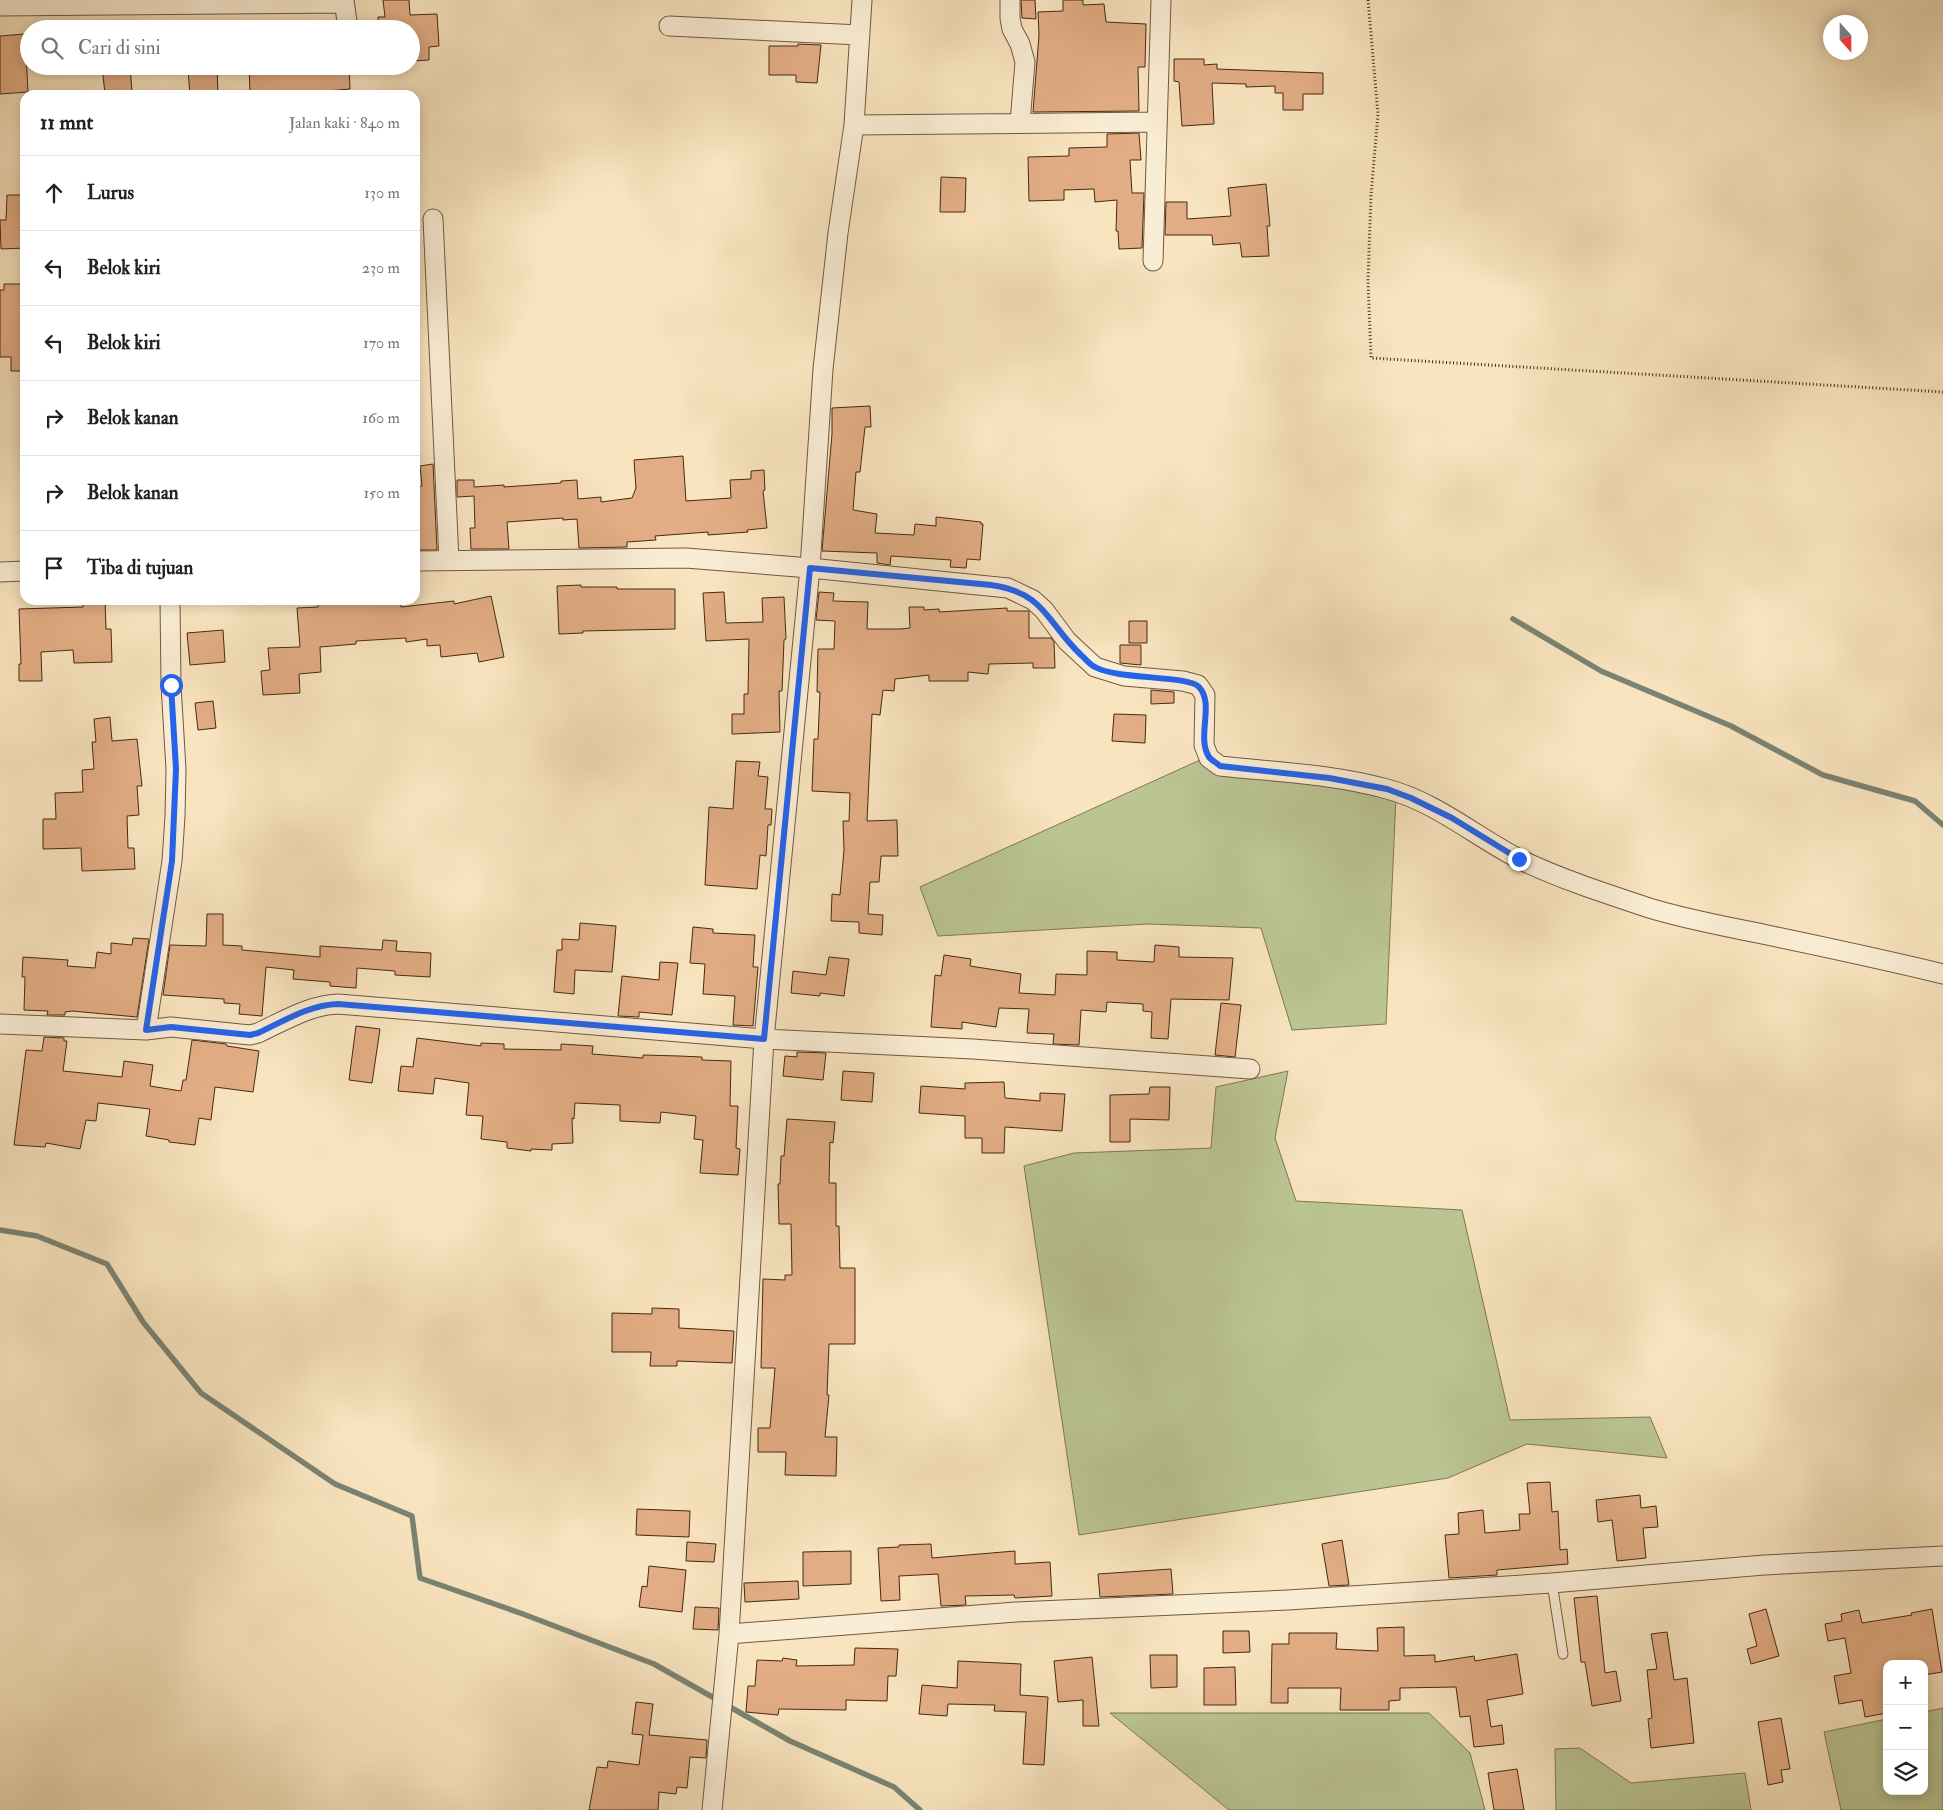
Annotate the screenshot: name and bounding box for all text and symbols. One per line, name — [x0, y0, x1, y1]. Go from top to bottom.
north arrow — [1823, 15, 1868, 60]
search box — [20, 20, 420, 75]
icon: search — [38, 34, 66, 62]
text: Cari di sini — [78, 36, 161, 60]
text: 11 mnt — [40, 109, 93, 136]
text: Jalan kaki · 840 m — [289, 113, 400, 133]
icon: ahead — [40, 179, 68, 207]
text: Lurus — [87, 181, 134, 205]
text: 130 m — [364, 183, 400, 203]
icon: left — [40, 254, 68, 282]
text: Belok kiri — [87, 256, 161, 280]
text: 230 m — [362, 258, 400, 278]
icon: left — [40, 329, 68, 357]
text: Belok kiri — [87, 331, 161, 355]
text: 170 m — [363, 333, 400, 353]
icon: right — [40, 404, 68, 432]
text: Belok kanan — [87, 406, 178, 430]
text: 160 m — [362, 408, 400, 428]
icon: right — [40, 479, 68, 507]
text: Belok kanan — [87, 481, 178, 505]
text: 150 m — [363, 483, 400, 503]
icon: arrive — [40, 554, 68, 582]
text: Tiba di tujuan — [87, 556, 193, 580]
route start — [160, 674, 183, 697]
route end — [1508, 848, 1531, 871]
map controls — [1883, 1660, 1928, 1795]
button: + — [1883, 1660, 1928, 1705]
button: − — [1883, 1705, 1928, 1750]
button: layers — [1883, 1750, 1928, 1795]

